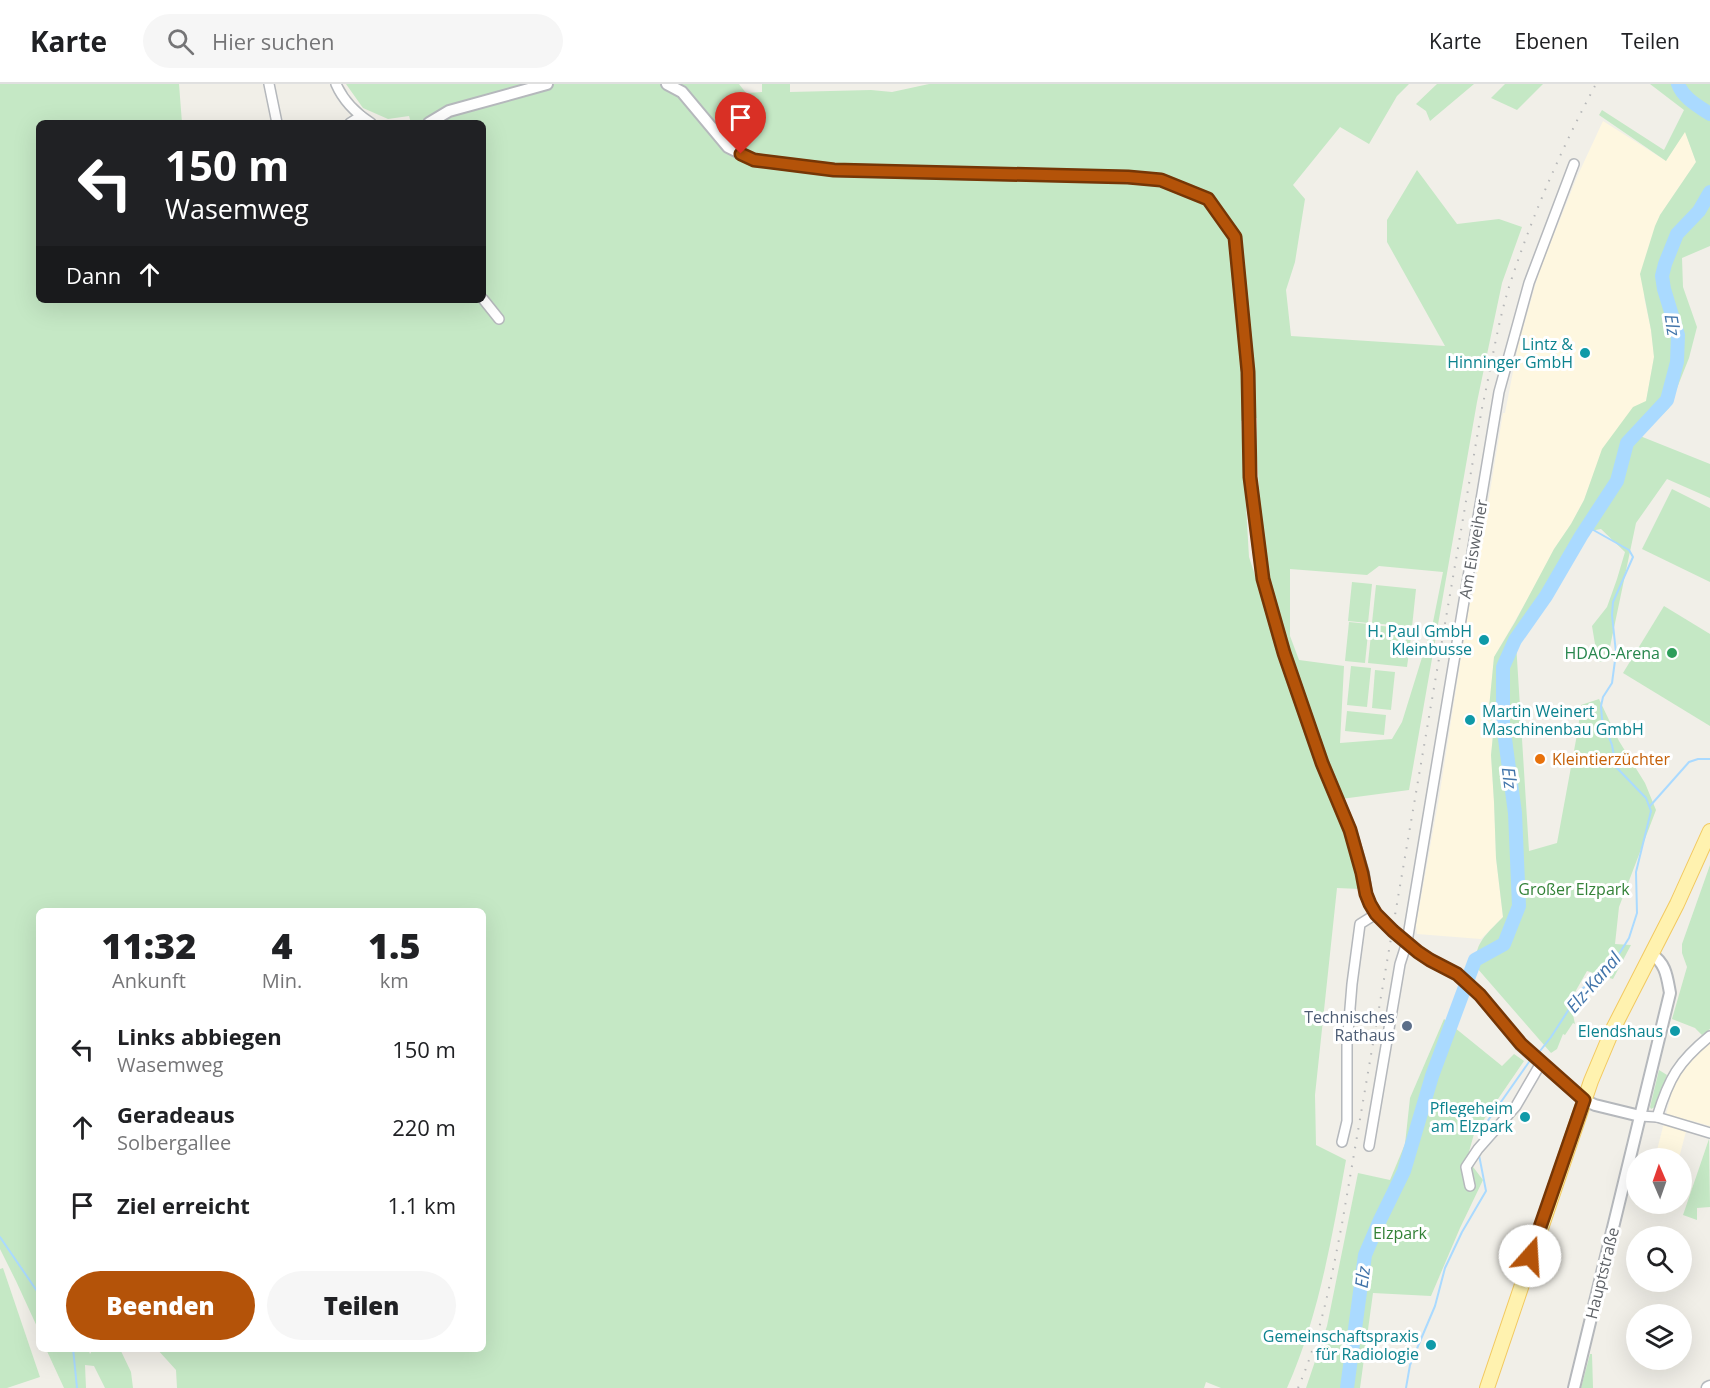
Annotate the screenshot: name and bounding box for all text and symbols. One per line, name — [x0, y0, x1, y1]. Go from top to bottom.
search box — [143, 14, 563, 68]
text: Karte — [30, 22, 107, 60]
icon: search — [164, 25, 197, 58]
text: Hier suchen — [212, 26, 335, 56]
text: Karte — [1429, 27, 1482, 55]
text: Ebenen — [1515, 27, 1588, 55]
text: Teilen — [1621, 27, 1680, 55]
pin — [715, 92, 766, 154]
icon: arrive — [724, 101, 757, 134]
text: 150 m — [165, 136, 289, 193]
icon: left — [66, 144, 144, 222]
text: Wasemweg — [165, 190, 309, 227]
icon: ahead — [133, 258, 166, 291]
text: Dann — [66, 260, 121, 290]
water label: Elz — [1659, 312, 1687, 338]
place label: Lintz & Hinninger GmbH — [1447, 333, 1573, 373]
marker: Lintz & Hinninger GmbH — [1578, 346, 1592, 360]
street label: Am Eisweiher — [1453, 497, 1493, 600]
place label: H. Paul GmbH Kleinbusse — [1367, 620, 1472, 660]
marker: H. Paul GmbH Kleinbusse — [1477, 633, 1491, 647]
place label: HDAO-Arena — [1565, 642, 1660, 664]
marker: HDAO-Arena — [1665, 646, 1679, 660]
place label: Martin Weinert Maschinenbau GmbH — [1482, 700, 1644, 740]
marker: Martin Weinert Maschinenbau GmbH — [1463, 713, 1477, 727]
place label: Kleintierzüchter — [1552, 748, 1670, 770]
marker: Kleintierzüchter — [1533, 752, 1547, 766]
water label: Elz — [1497, 766, 1523, 790]
park label: Großer Elzpark — [1518, 878, 1630, 900]
text: 11:32 — [102, 921, 196, 970]
text: 4 — [272, 921, 293, 970]
text: 1.5 — [368, 921, 420, 970]
water label: Elz-Kanal — [1560, 946, 1626, 1017]
text: Ankunft — [112, 967, 186, 994]
text: Min. — [262, 967, 302, 994]
text: km — [380, 967, 409, 994]
place label: Technisches Rathaus — [1304, 1006, 1395, 1046]
marker: Technisches Rathaus — [1400, 1019, 1414, 1033]
place label: Elendshaus — [1578, 1020, 1663, 1042]
text: Links abbiegen — [117, 1021, 282, 1051]
marker: Elendshaus — [1668, 1024, 1682, 1038]
icon: left — [66, 1033, 99, 1066]
text: 150 m — [392, 1034, 456, 1064]
text: Wasemweg — [117, 1051, 223, 1078]
place label: Pflegeheim am Elzpark — [1430, 1097, 1514, 1137]
text: Geradeaus — [117, 1099, 235, 1129]
marker: Pflegeheim am Elzpark — [1518, 1110, 1532, 1124]
icon: ahead — [66, 1111, 99, 1144]
text: 220 m — [392, 1112, 456, 1142]
text: Solbergallee — [117, 1129, 231, 1156]
north arrow — [1626, 1148, 1692, 1214]
map controls — [1626, 1148, 1692, 1370]
icon: arrive — [66, 1189, 99, 1222]
text: Ziel erreicht — [117, 1190, 250, 1220]
text: 1.1 km — [387, 1190, 456, 1220]
park label: Elzpark — [1373, 1222, 1428, 1244]
position arrow — [1498, 1224, 1562, 1288]
street label: Hauptstraße — [1580, 1225, 1624, 1321]
button: search — [1626, 1226, 1692, 1292]
water label: Elz — [1349, 1265, 1375, 1289]
button: Beenden — [66, 1271, 255, 1340]
button: Teilen — [267, 1271, 456, 1340]
button: layers — [1626, 1304, 1692, 1370]
place label: Gemeinschaftspraxis für Radiologie — [1263, 1325, 1419, 1365]
marker: Gemeinschaftspraxis für Radiologie — [1424, 1338, 1438, 1352]

